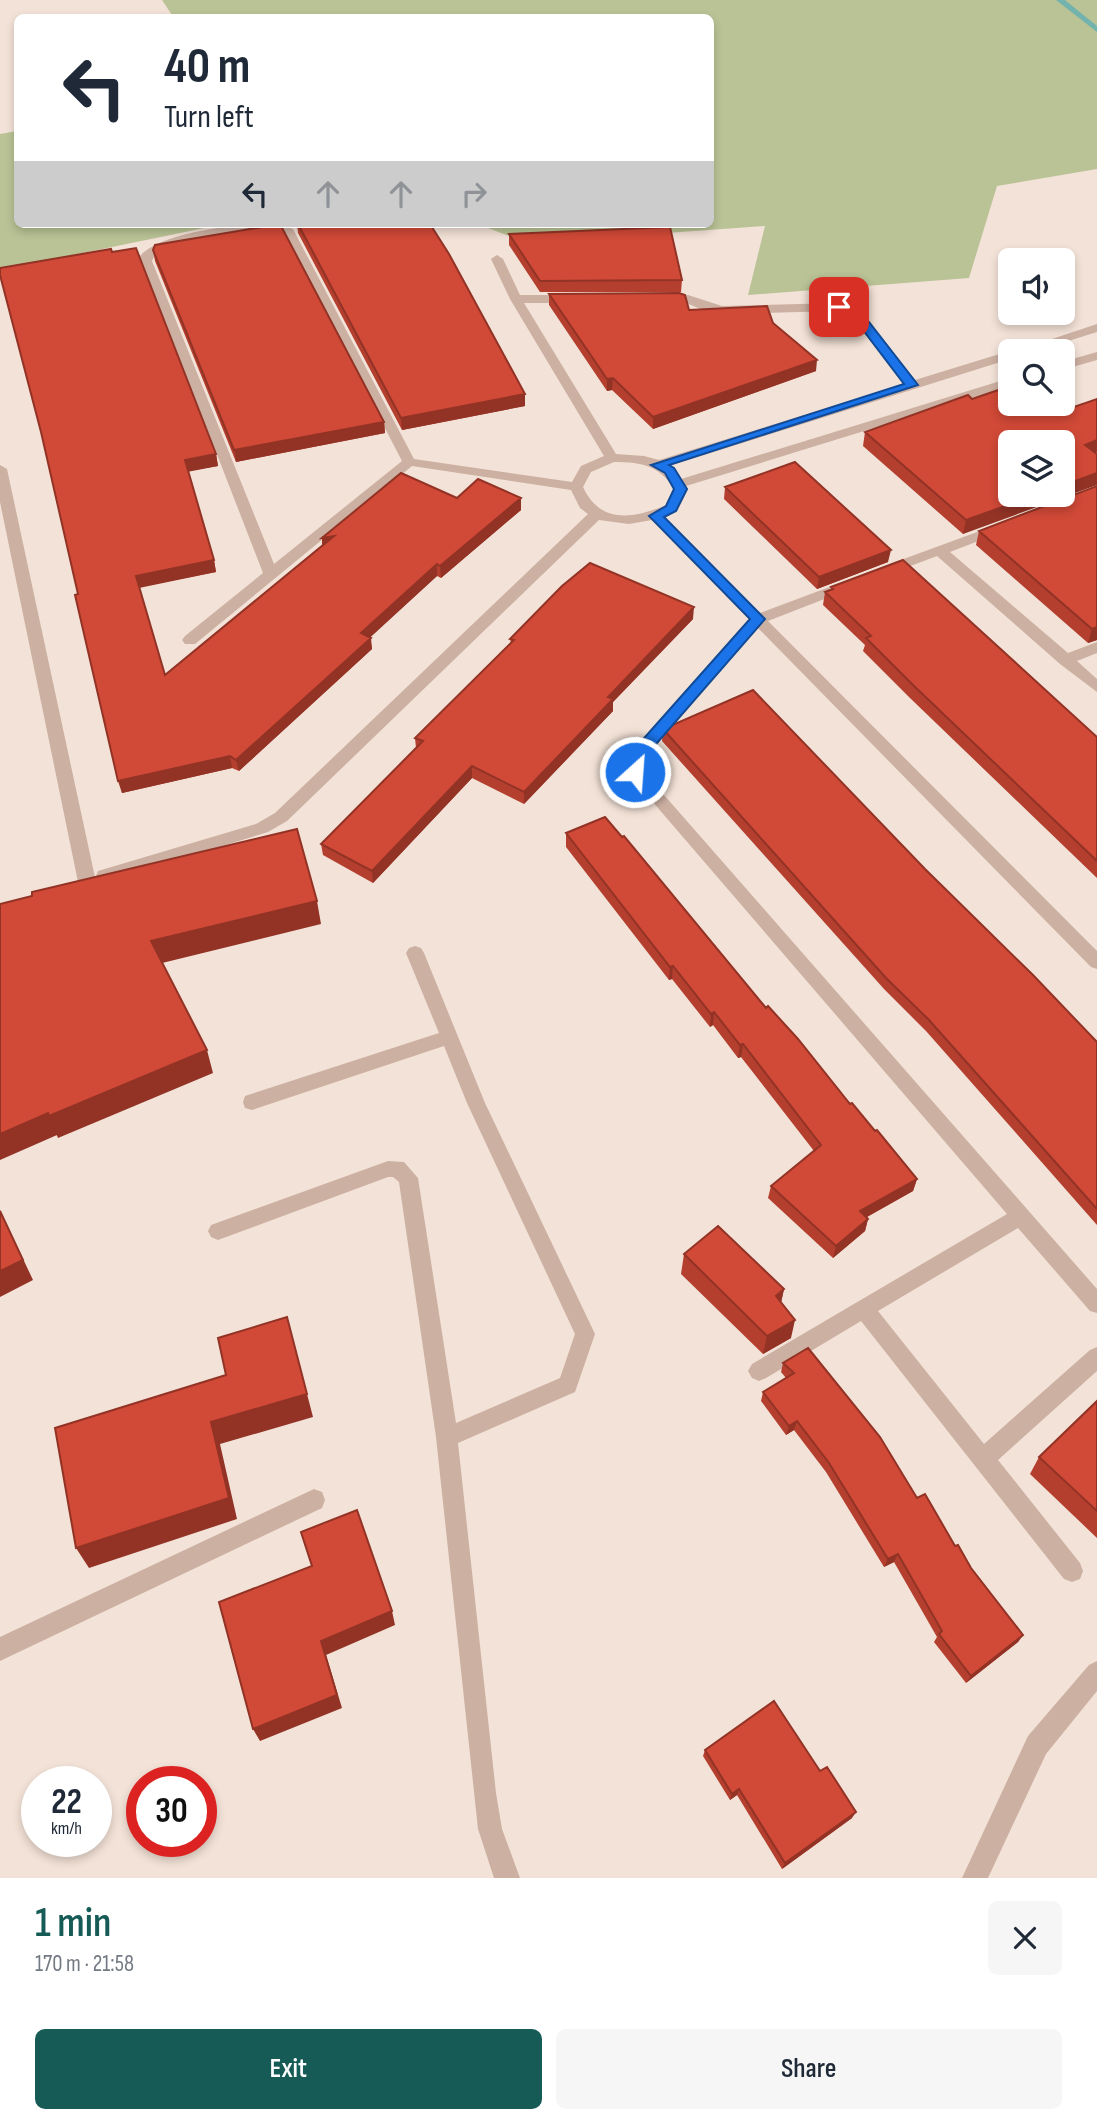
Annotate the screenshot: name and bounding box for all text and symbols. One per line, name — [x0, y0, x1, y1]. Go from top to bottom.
text: 40 m — [164, 38, 250, 97]
icon: left — [49, 42, 140, 133]
text: Turn left — [164, 98, 254, 137]
icon: left — [236, 175, 274, 213]
icon: ahead — [309, 175, 347, 213]
icon: ahead — [382, 175, 420, 213]
icon: right — [455, 175, 493, 213]
map controls — [998, 248, 1075, 507]
button: sound — [998, 248, 1075, 325]
pin — [809, 277, 869, 337]
icon: arrive — [820, 288, 858, 326]
button: search — [998, 339, 1075, 416]
button: layers — [998, 430, 1075, 507]
position arrow — [598, 735, 672, 809]
speed limit sign: 30 — [126, 1766, 217, 1857]
text: 22 — [51, 1781, 82, 1824]
text: km/h — [51, 1818, 82, 1839]
text: 1 min — [35, 1898, 111, 1949]
button: close — [988, 1901, 1062, 1975]
text: 170 m · 21:58 — [35, 1950, 134, 1978]
button: Exit — [35, 2029, 542, 2109]
button: Share — [556, 2029, 1062, 2109]

